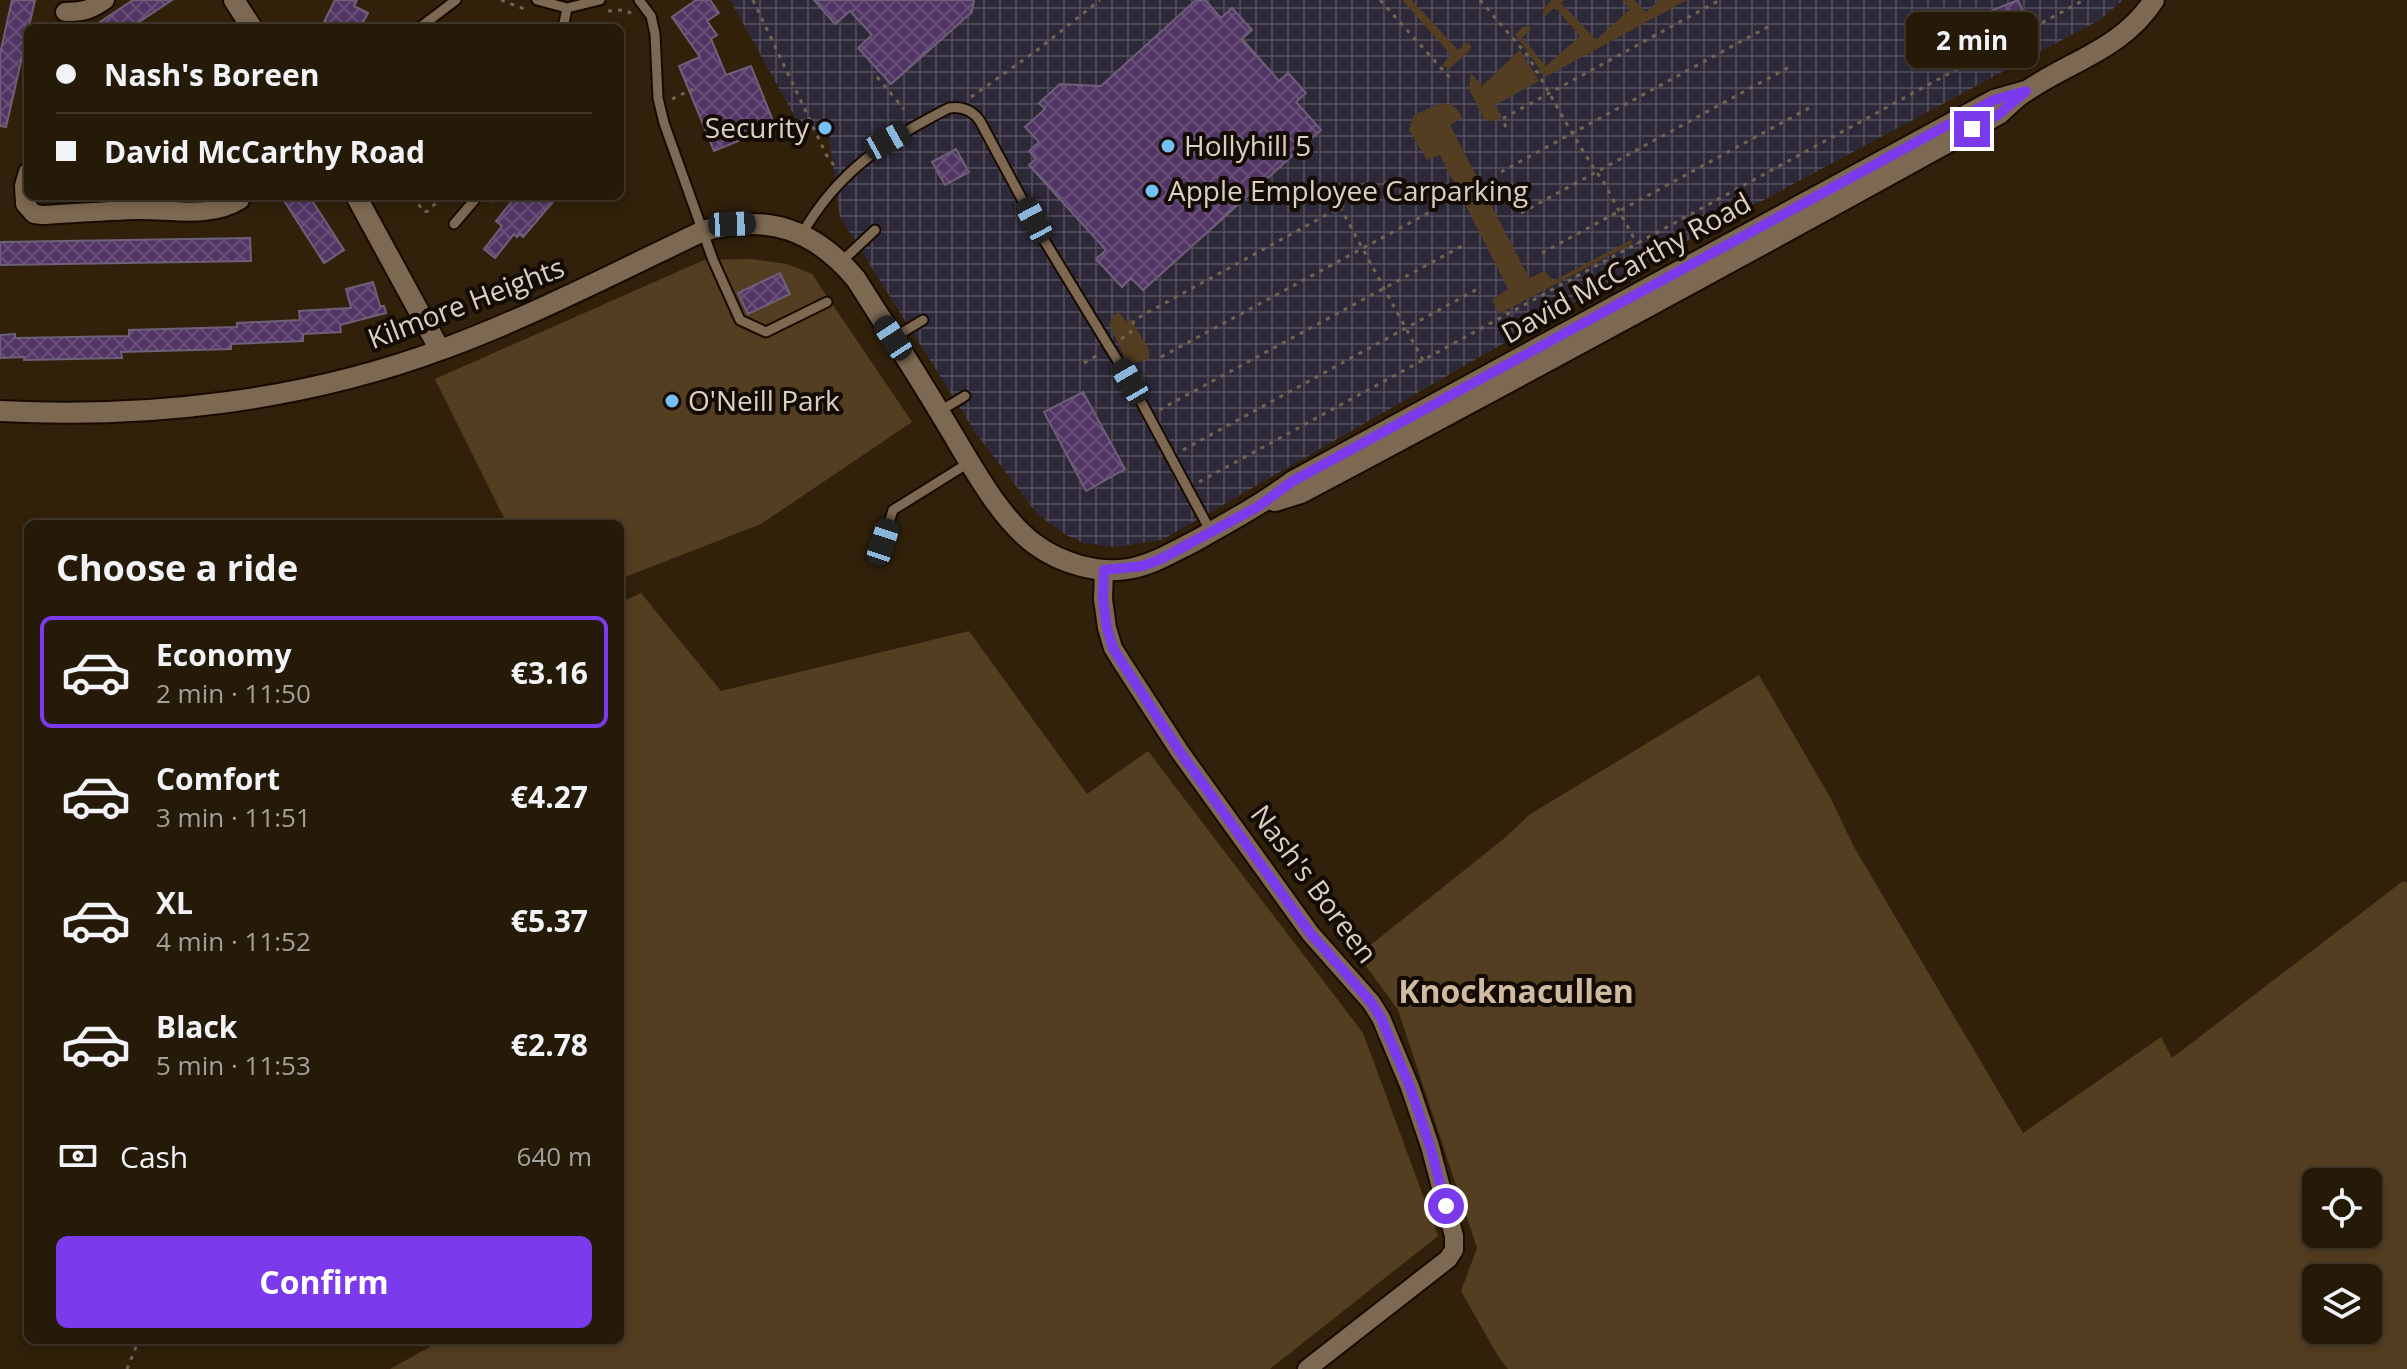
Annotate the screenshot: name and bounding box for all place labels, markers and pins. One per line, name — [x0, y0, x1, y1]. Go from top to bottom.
place label: Security — [705, 108, 810, 146]
marker: Security — [816, 119, 834, 137]
place label: Hollyhill 5 — [1184, 126, 1311, 164]
marker: Hollyhill 5 — [1159, 137, 1177, 155]
place label: Apple Employee Carparking — [1168, 171, 1528, 209]
marker: Apple Employee Carparking — [1143, 182, 1161, 200]
place label: O'Neill Park — [688, 381, 840, 419]
marker: O'Neill Park — [663, 392, 681, 410]

